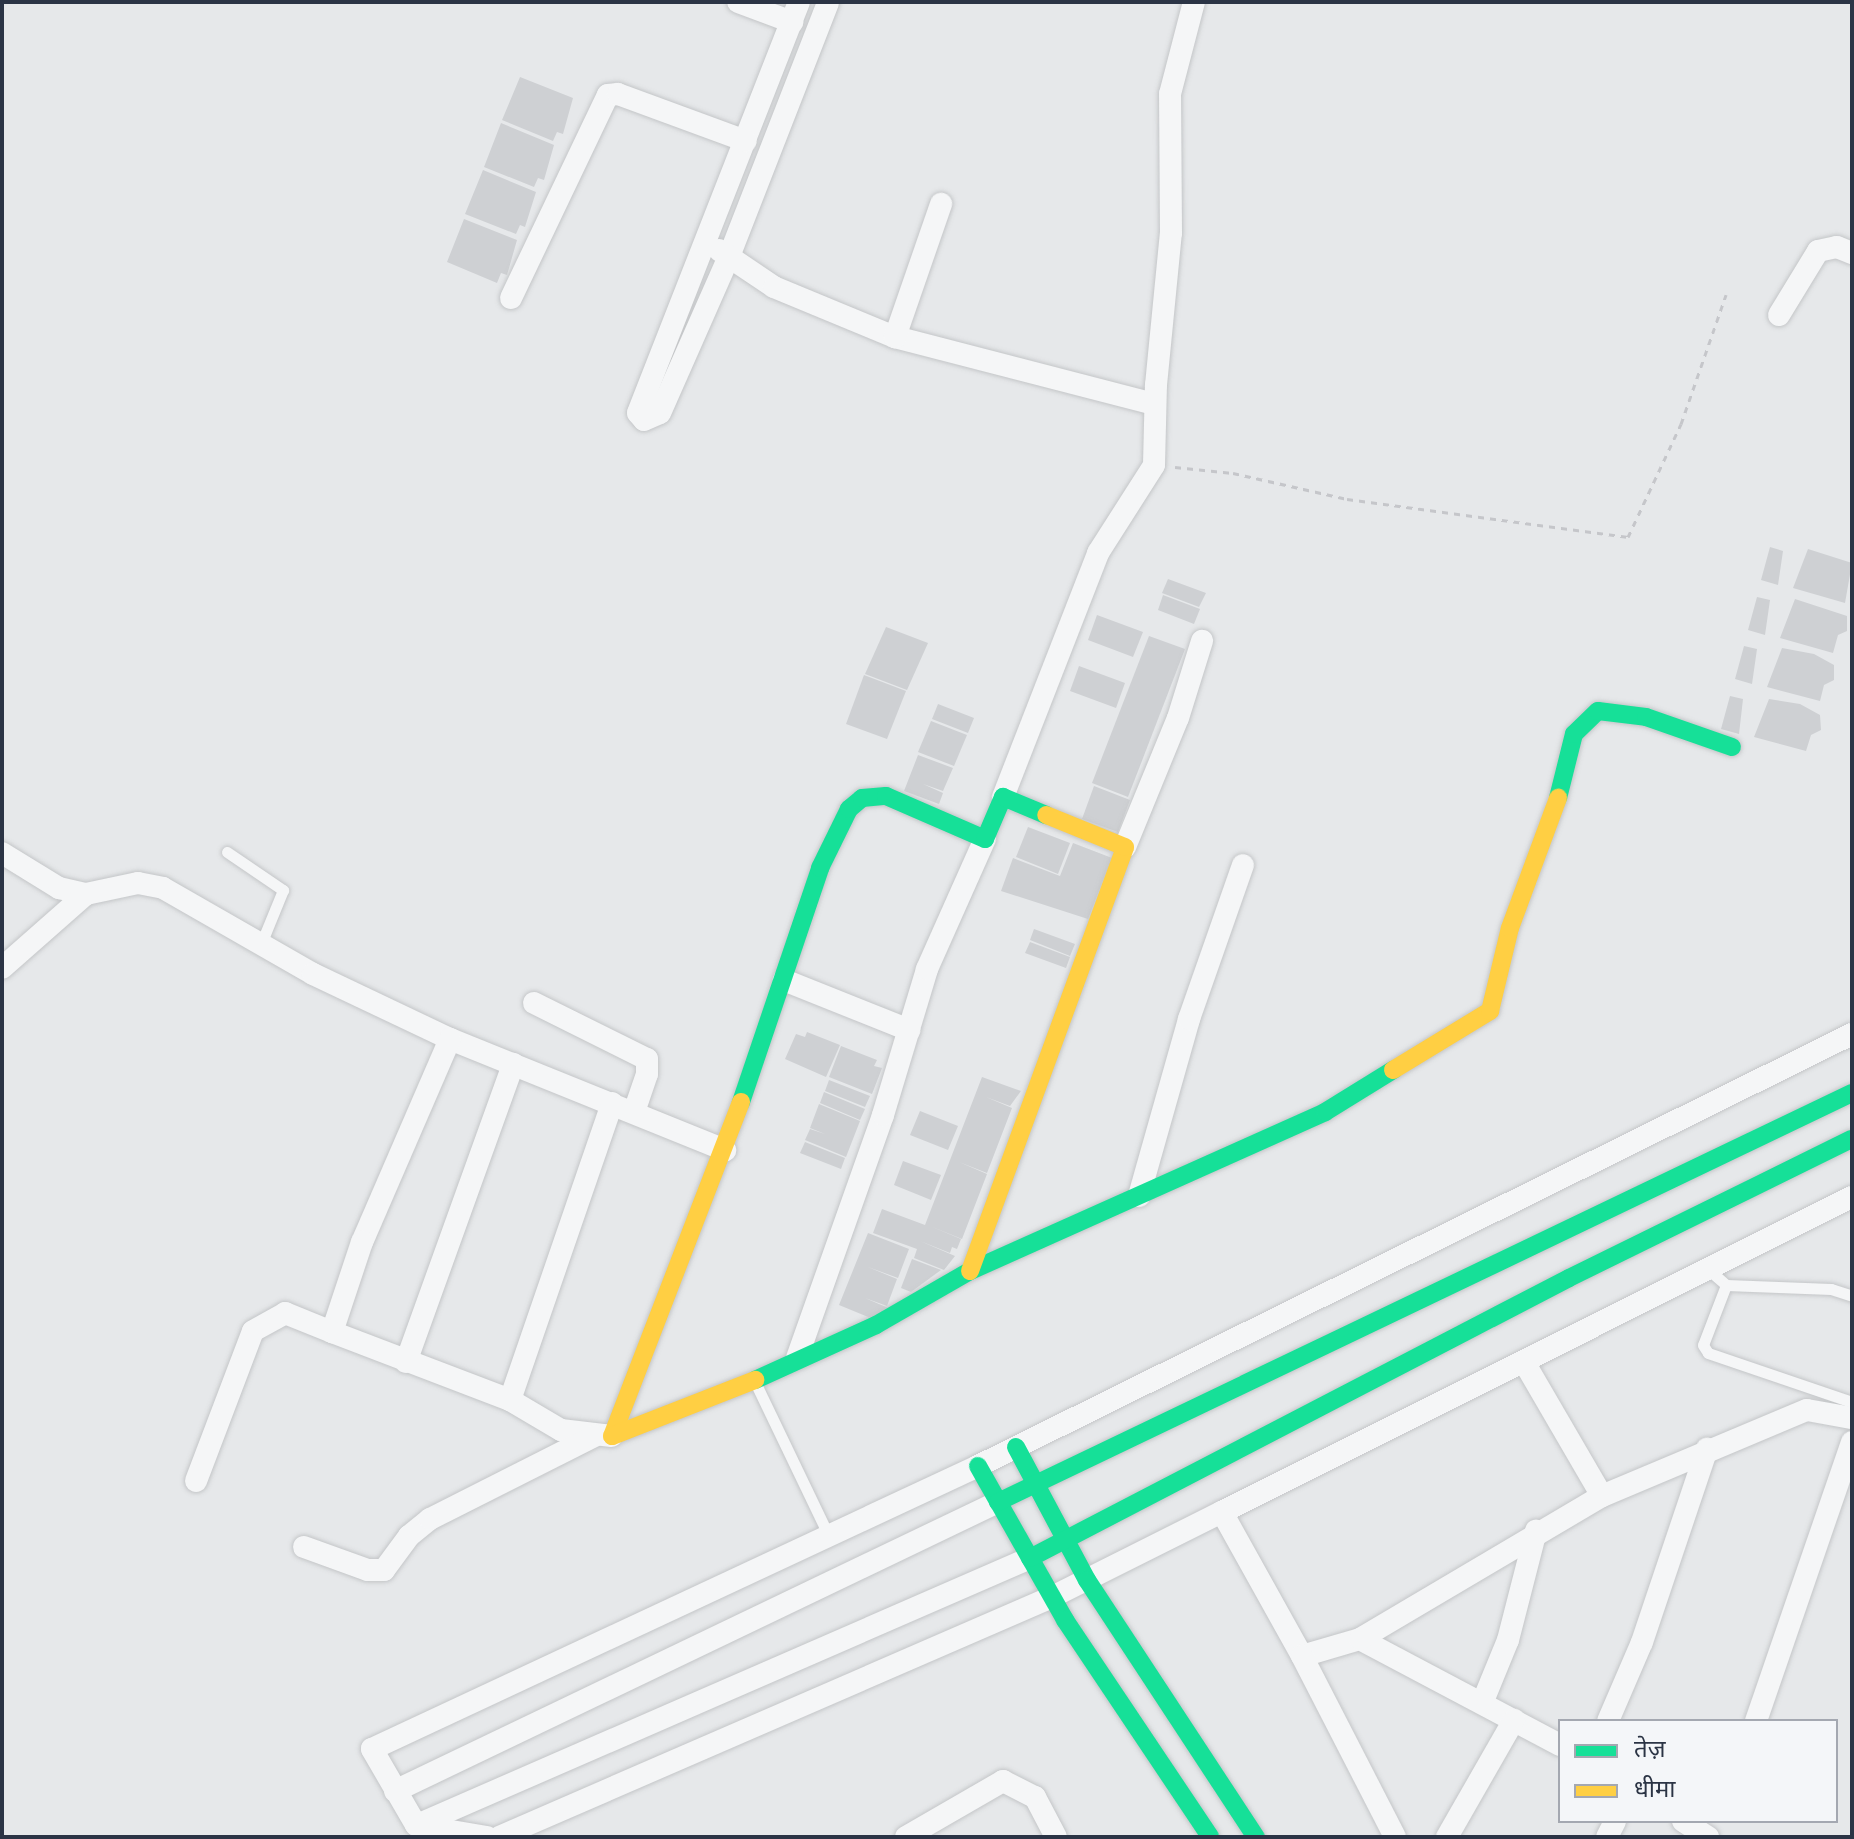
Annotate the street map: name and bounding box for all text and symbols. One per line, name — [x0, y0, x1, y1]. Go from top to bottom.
legend — [1558, 1719, 1838, 1823]
text: तेज़ — [1634, 1735, 1666, 1763]
text: धीमा — [1634, 1775, 1676, 1803]

